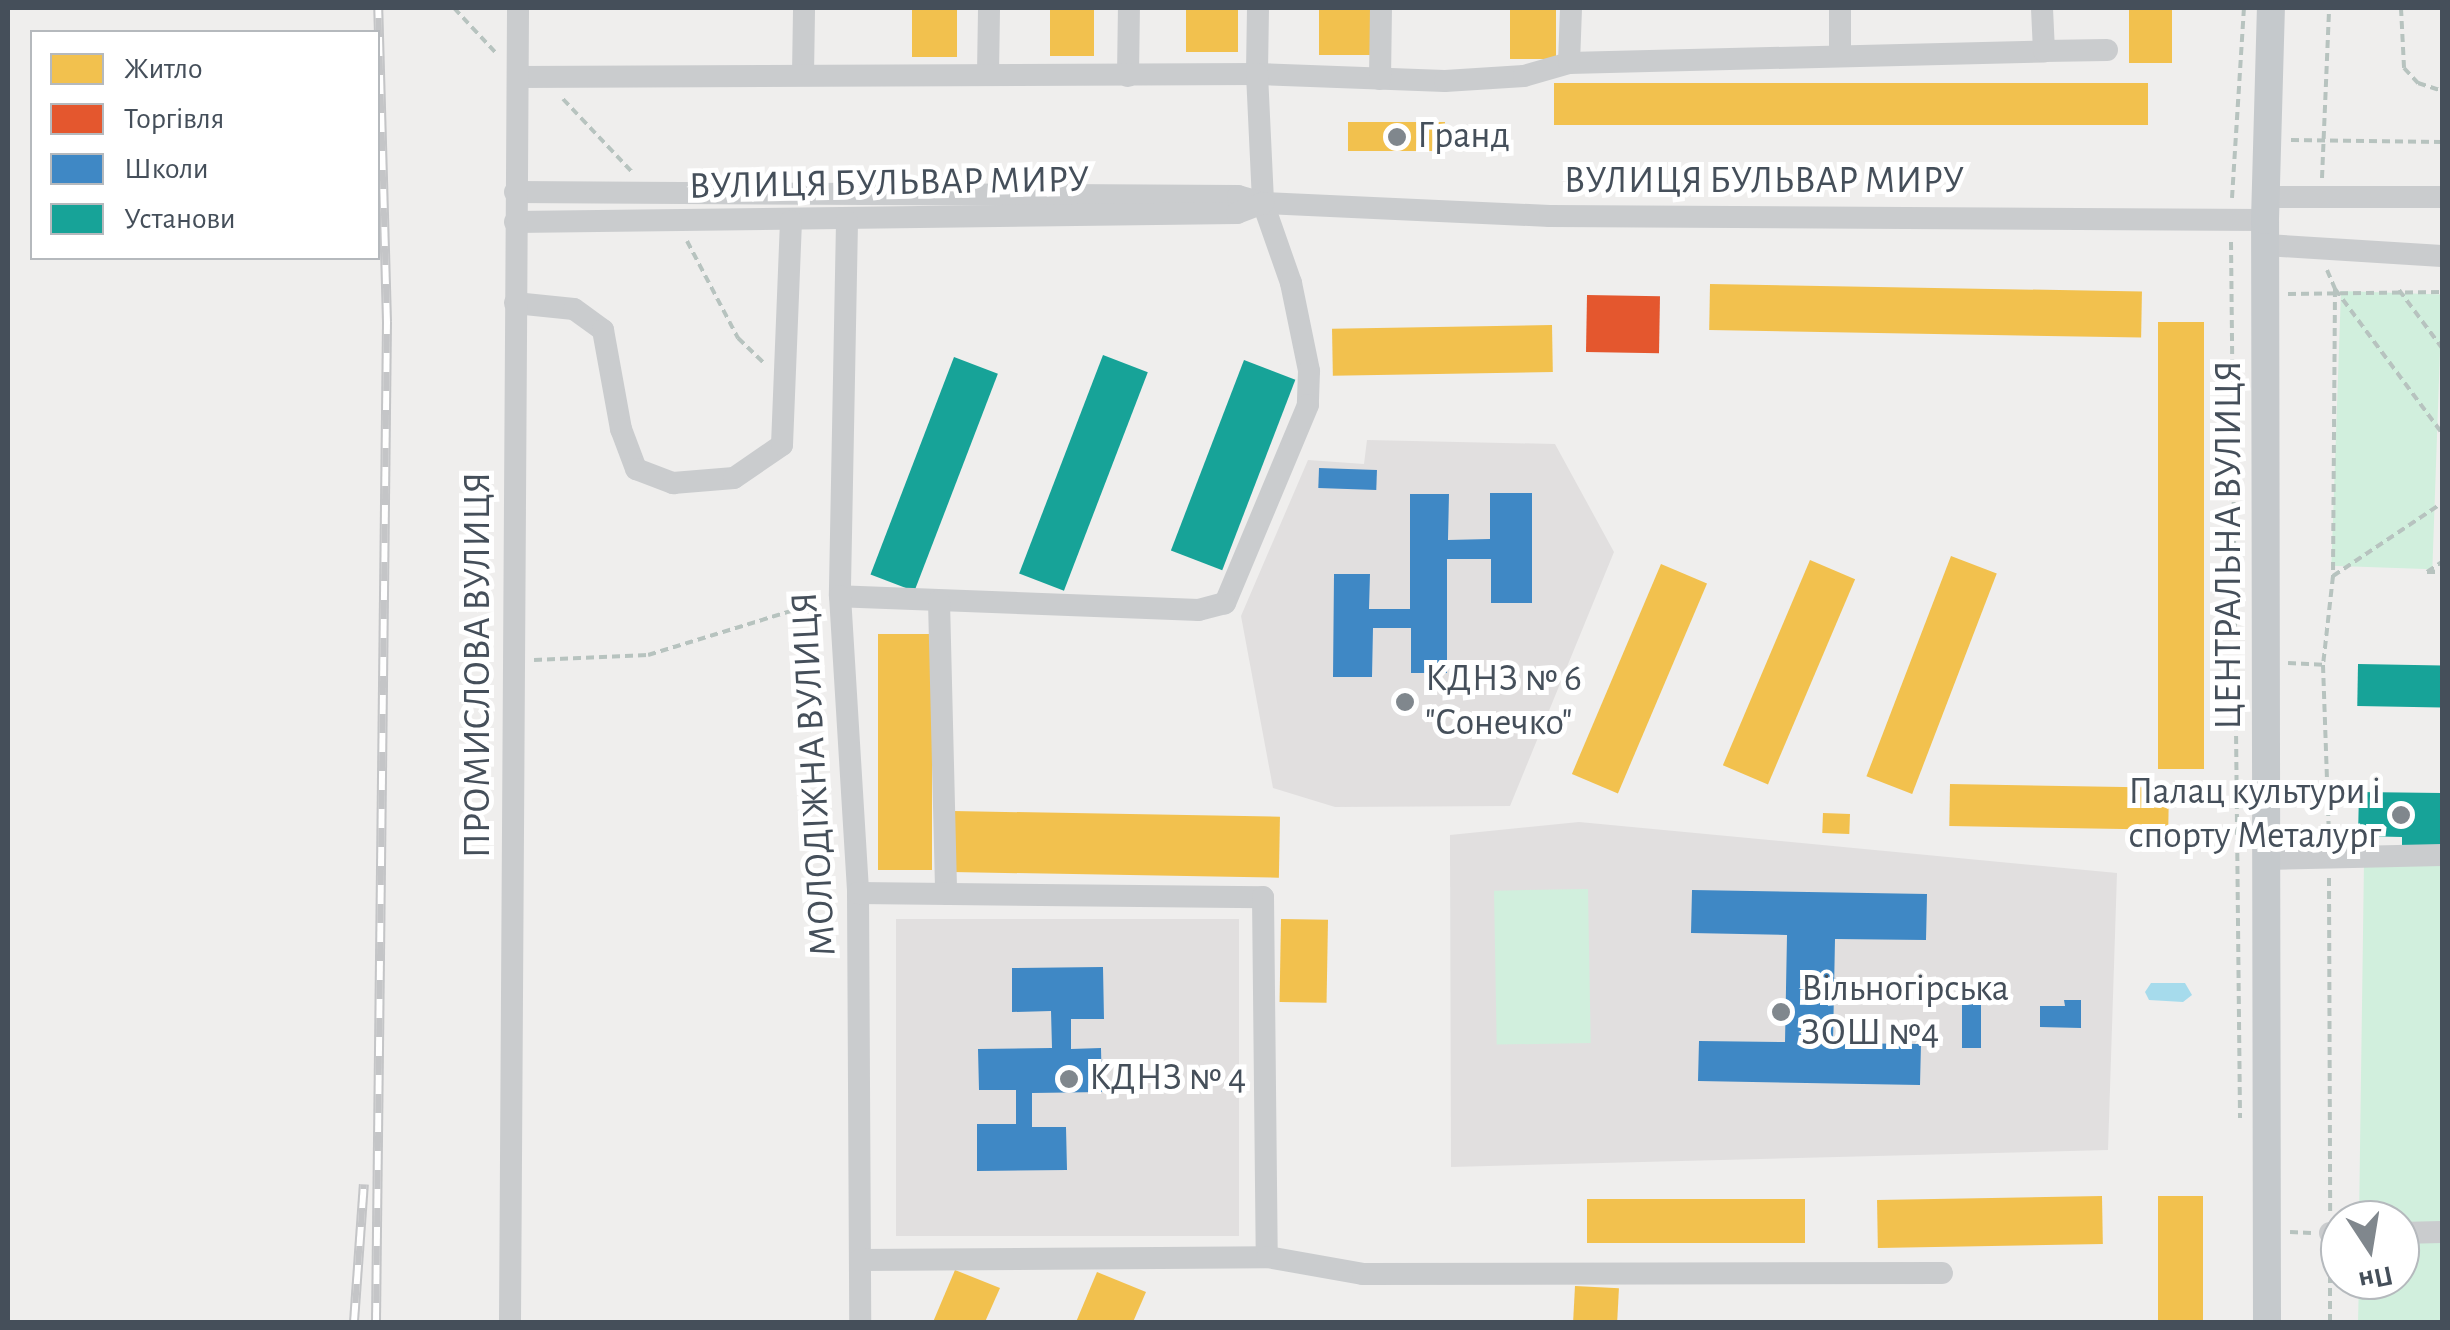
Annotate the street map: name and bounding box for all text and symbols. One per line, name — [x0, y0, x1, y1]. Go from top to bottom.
legend — [30, 30, 380, 260]
text: Житло — [124, 54, 203, 84]
text: Торгівля — [124, 104, 225, 134]
place label: Гранд — [1417, 114, 1510, 160]
marker: Гранд — [1386, 126, 1408, 148]
text: Школи — [124, 154, 209, 184]
street label: ВУЛИЦЯ БУЛЬВАР МИРУ — [688, 158, 1090, 210]
street label: ВУЛИЦЯ БУЛЬВАР МИРУ — [1564, 159, 1964, 205]
text: Установи — [124, 204, 236, 234]
street label: ЦЕНТРАЛЬНА ВУЛИЦЯ — [2207, 360, 2253, 730]
street label: ПРОМИСЛОВА ВУЛИЦЯ — [456, 472, 502, 858]
street label: МОЛОДІЖНА ВУЛИЦЯ — [783, 591, 847, 957]
place label: КДНЗ № 6 "Сонечко" — [1425, 657, 1582, 746]
marker: КДНЗ № 6 "Сонечко" — [1394, 691, 1416, 713]
place label: Палац культури і спорту Металург — [2128, 770, 2381, 859]
marker: Палац культури і спорту Металург — [2390, 804, 2412, 826]
place label: Вільногірська ЗОШ №4 — [1801, 967, 2009, 1056]
marker: Вільногірська ЗОШ №4 — [1770, 1001, 1792, 1023]
place label: КДНЗ № 4 — [1089, 1056, 1246, 1102]
marker: КДНЗ № 4 — [1058, 1068, 1080, 1090]
north arrow — [2320, 1200, 2420, 1300]
text: Пн — [2356, 1260, 2395, 1295]

